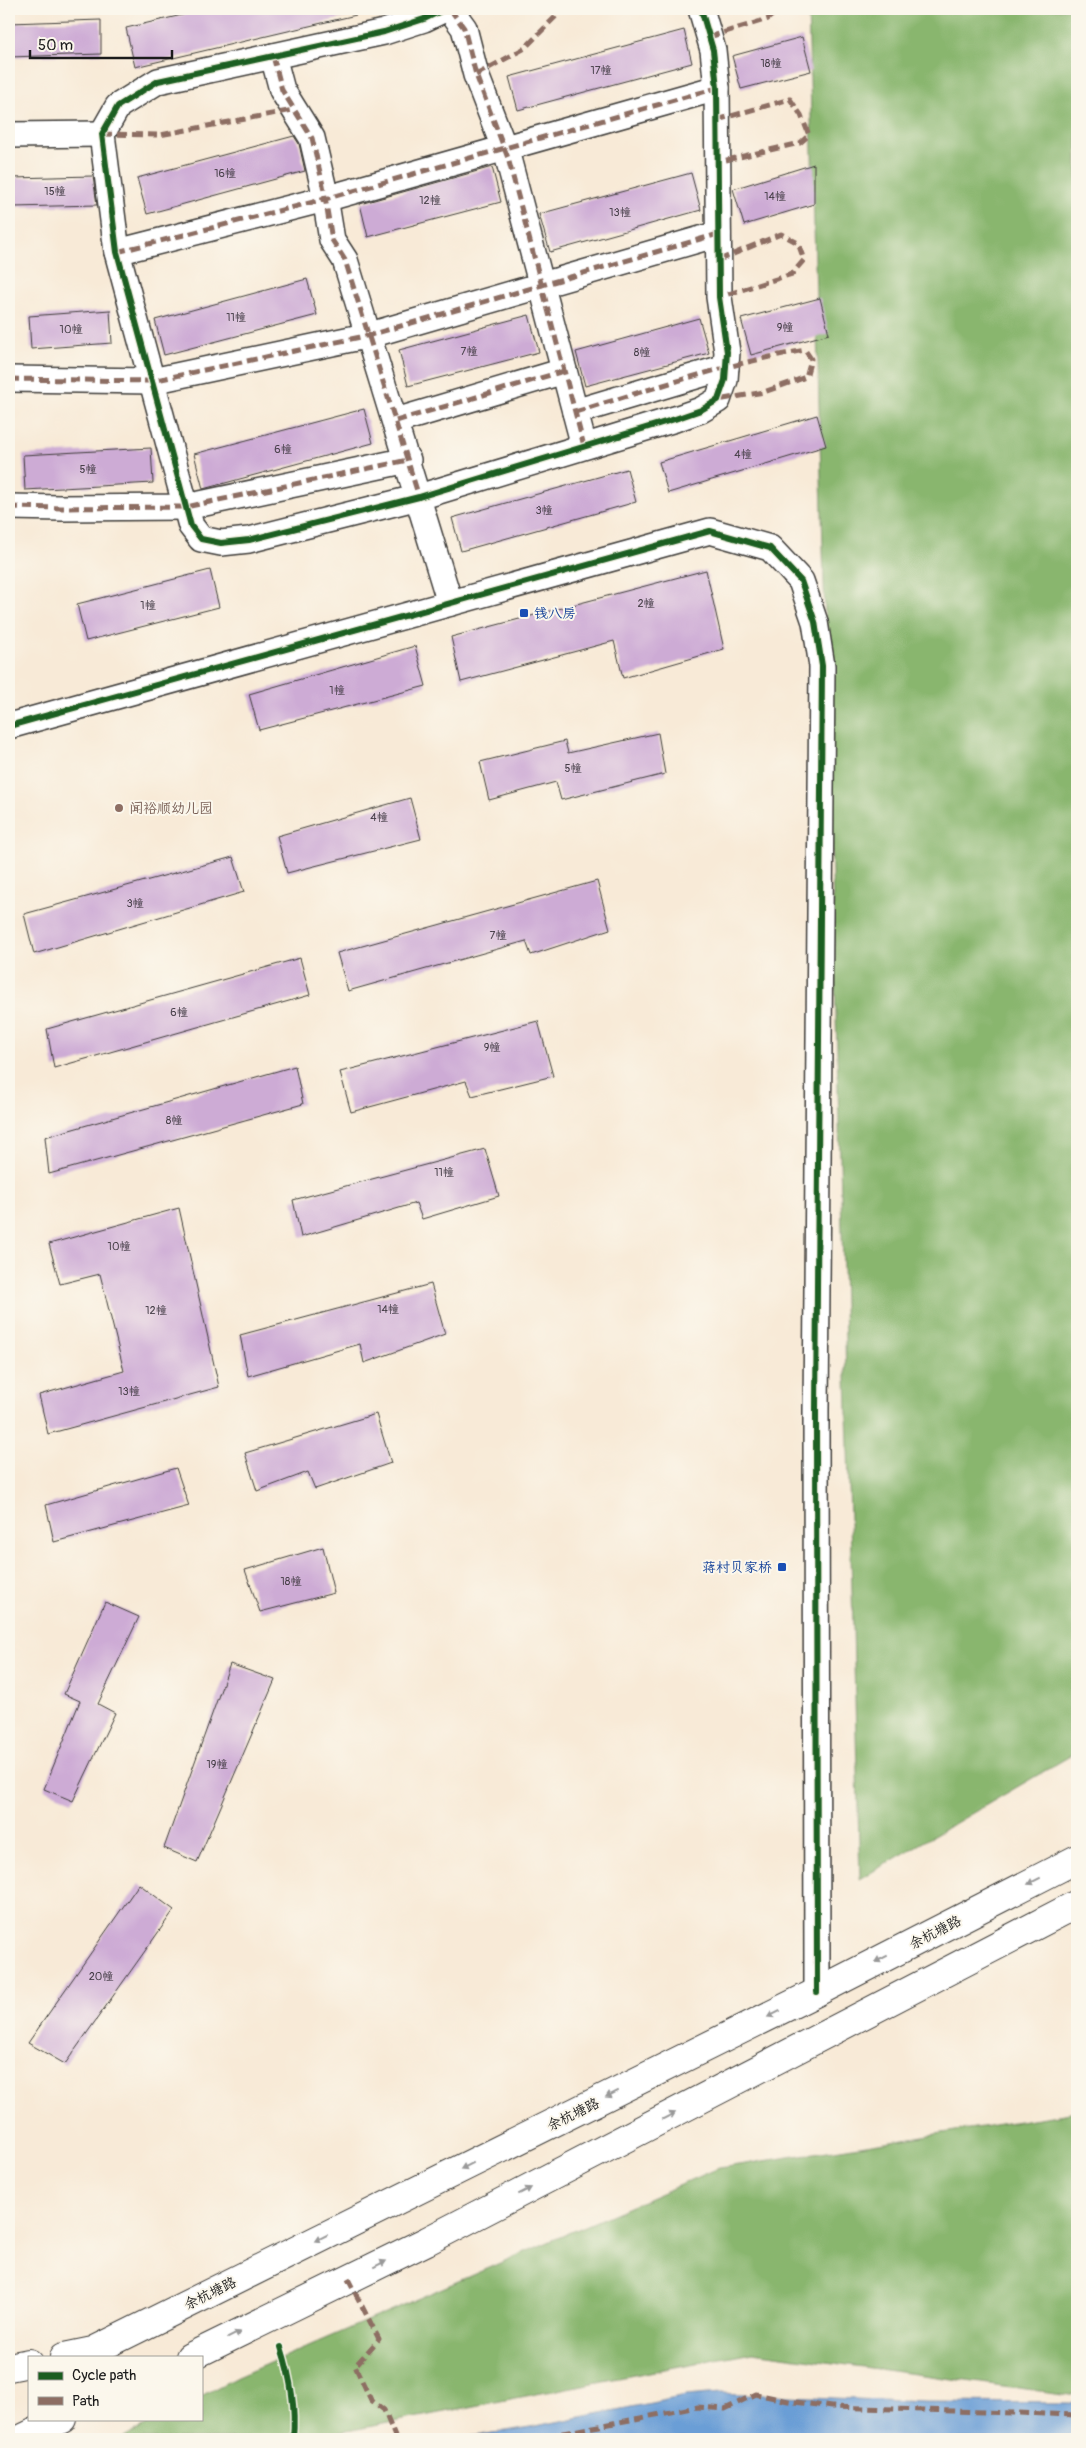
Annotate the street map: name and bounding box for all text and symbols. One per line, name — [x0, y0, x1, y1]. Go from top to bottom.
scale bar — [30, 28, 172, 60]
text: 50 m — [38, 36, 73, 55]
house number: 18幢 — [761, 57, 782, 70]
house number: 17幢 — [590, 64, 613, 77]
house number: 16幢 — [214, 167, 237, 180]
house number: 15幢 — [44, 185, 67, 198]
house number: 14幢 — [764, 190, 787, 203]
house number: 12幢 — [419, 194, 442, 207]
house number: 13幢 — [609, 206, 632, 219]
house number: 11幢 — [226, 311, 247, 324]
house number: 9幢 — [777, 321, 794, 334]
house number: 10幢 — [60, 323, 83, 336]
house number: 7幢 — [461, 345, 478, 358]
house number: 8幢 — [634, 346, 651, 359]
house number: 6幢 — [274, 443, 293, 456]
house number: 4幢 — [734, 448, 753, 461]
house number: 5幢 — [80, 463, 97, 476]
house number: 3幢 — [535, 504, 554, 517]
house number: 2幢 — [637, 597, 656, 610]
house number: 1幢 — [140, 599, 157, 612]
place label: 钱八房 — [534, 605, 576, 622]
marker: 钱八房 — [518, 607, 530, 619]
house number: 1幢 — [329, 684, 346, 697]
house number: 5幢 — [565, 762, 582, 775]
place label: 闻裕顺幼儿园 — [129, 800, 213, 817]
marker: 闻裕顺幼儿园 — [113, 802, 125, 814]
house number: 4幢 — [370, 811, 389, 824]
house number: 3幢 — [126, 897, 145, 910]
house number: 7幢 — [490, 929, 507, 942]
house number: 6幢 — [170, 1006, 189, 1019]
house number: 9幢 — [484, 1041, 501, 1054]
house number: 8幢 — [166, 1114, 183, 1127]
house number: 11幢 — [434, 1166, 455, 1179]
house number: 10幢 — [108, 1240, 131, 1253]
house number: 14幢 — [377, 1303, 400, 1316]
house number: 12幢 — [145, 1304, 168, 1317]
house number: 13幢 — [118, 1385, 141, 1398]
place label: 蒋村贝家桥 — [702, 1559, 772, 1576]
marker: 蒋村贝家桥 — [776, 1561, 788, 1573]
house number: 18幢 — [281, 1575, 302, 1588]
house number: 19幢 — [207, 1758, 228, 1771]
one-way arrow — [1027, 1877, 1041, 1885]
street label: 余杭塘路 — [906, 1912, 964, 1953]
one-way arrow — [874, 1955, 889, 1963]
house number: 20幢 — [89, 1970, 114, 1983]
one-way arrow — [766, 2010, 781, 2018]
one-way arrow — [605, 2090, 619, 2098]
street label: 余杭塘路 — [544, 2095, 602, 2134]
one-way arrow — [662, 2112, 676, 2120]
one-way arrow — [460, 2162, 474, 2170]
one-way arrow — [518, 2186, 531, 2195]
one-way arrow — [314, 2234, 328, 2242]
one-way arrow — [373, 2260, 387, 2268]
street label: 余杭塘路 — [181, 2274, 239, 2313]
one-way arrow — [227, 2331, 241, 2339]
legend — [28, 2356, 202, 2420]
text: Cycle path — [72, 2366, 136, 2385]
text: Path — [72, 2392, 99, 2411]

